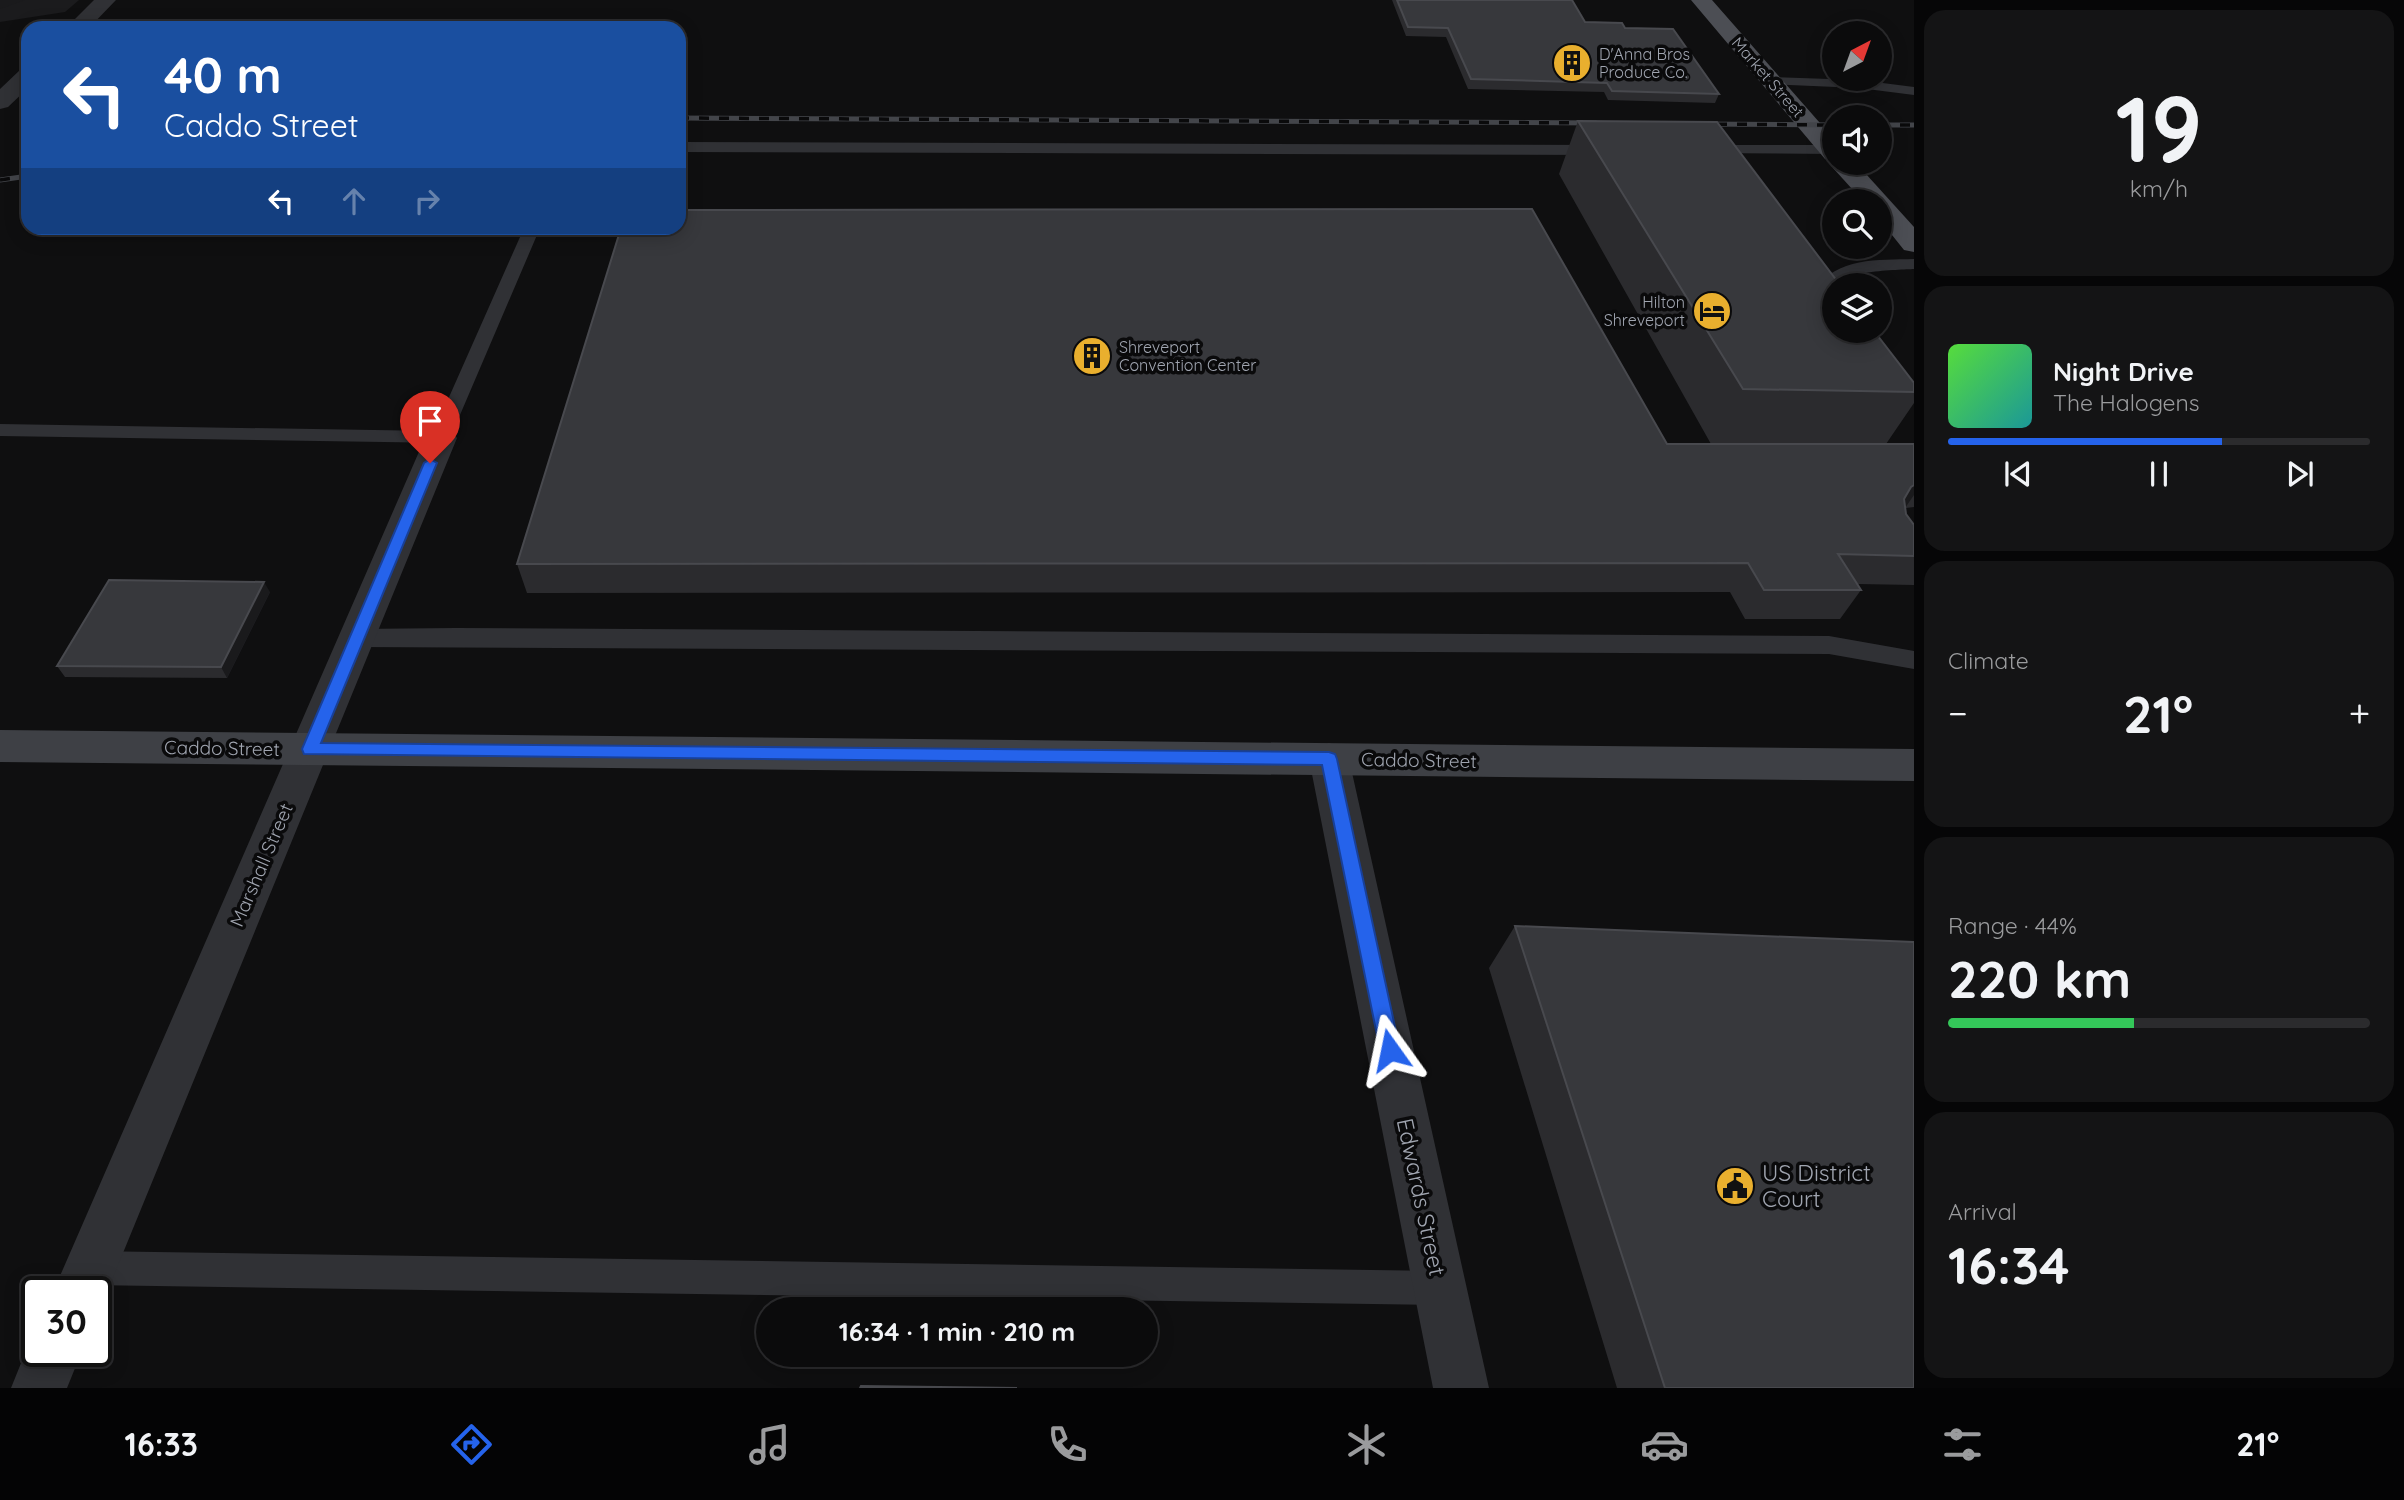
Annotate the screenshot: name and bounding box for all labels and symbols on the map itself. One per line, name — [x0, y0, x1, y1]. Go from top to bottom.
north arrow — [1822, 21, 1892, 91]
street label: Market Street — [1728, 33, 1808, 121]
building icon: D'Anna Bros Produce Co. — [1551, 42, 1593, 84]
place label: D'Anna Bros Produce Co. — [1599, 44, 1690, 82]
hotel icon: Hilton Shreveport — [1691, 290, 1733, 332]
place label: Hilton Shreveport — [1604, 292, 1685, 330]
building icon: Shreveport Convention Center — [1071, 335, 1113, 377]
place label: Shreveport Convention Center — [1119, 337, 1256, 375]
pin — [400, 391, 460, 463]
street label: Caddo Street — [164, 735, 280, 761]
street label: Caddo Street — [1361, 747, 1477, 773]
street label: Marshall Street — [224, 800, 298, 930]
position arrow — [1353, 1013, 1427, 1087]
street label: Edwards Street — [1391, 1115, 1452, 1279]
place label: US District Court — [1762, 1158, 1871, 1213]
public building icon: US District Court — [1714, 1165, 1756, 1207]
speed limit sign: 30 — [21, 1276, 112, 1367]

